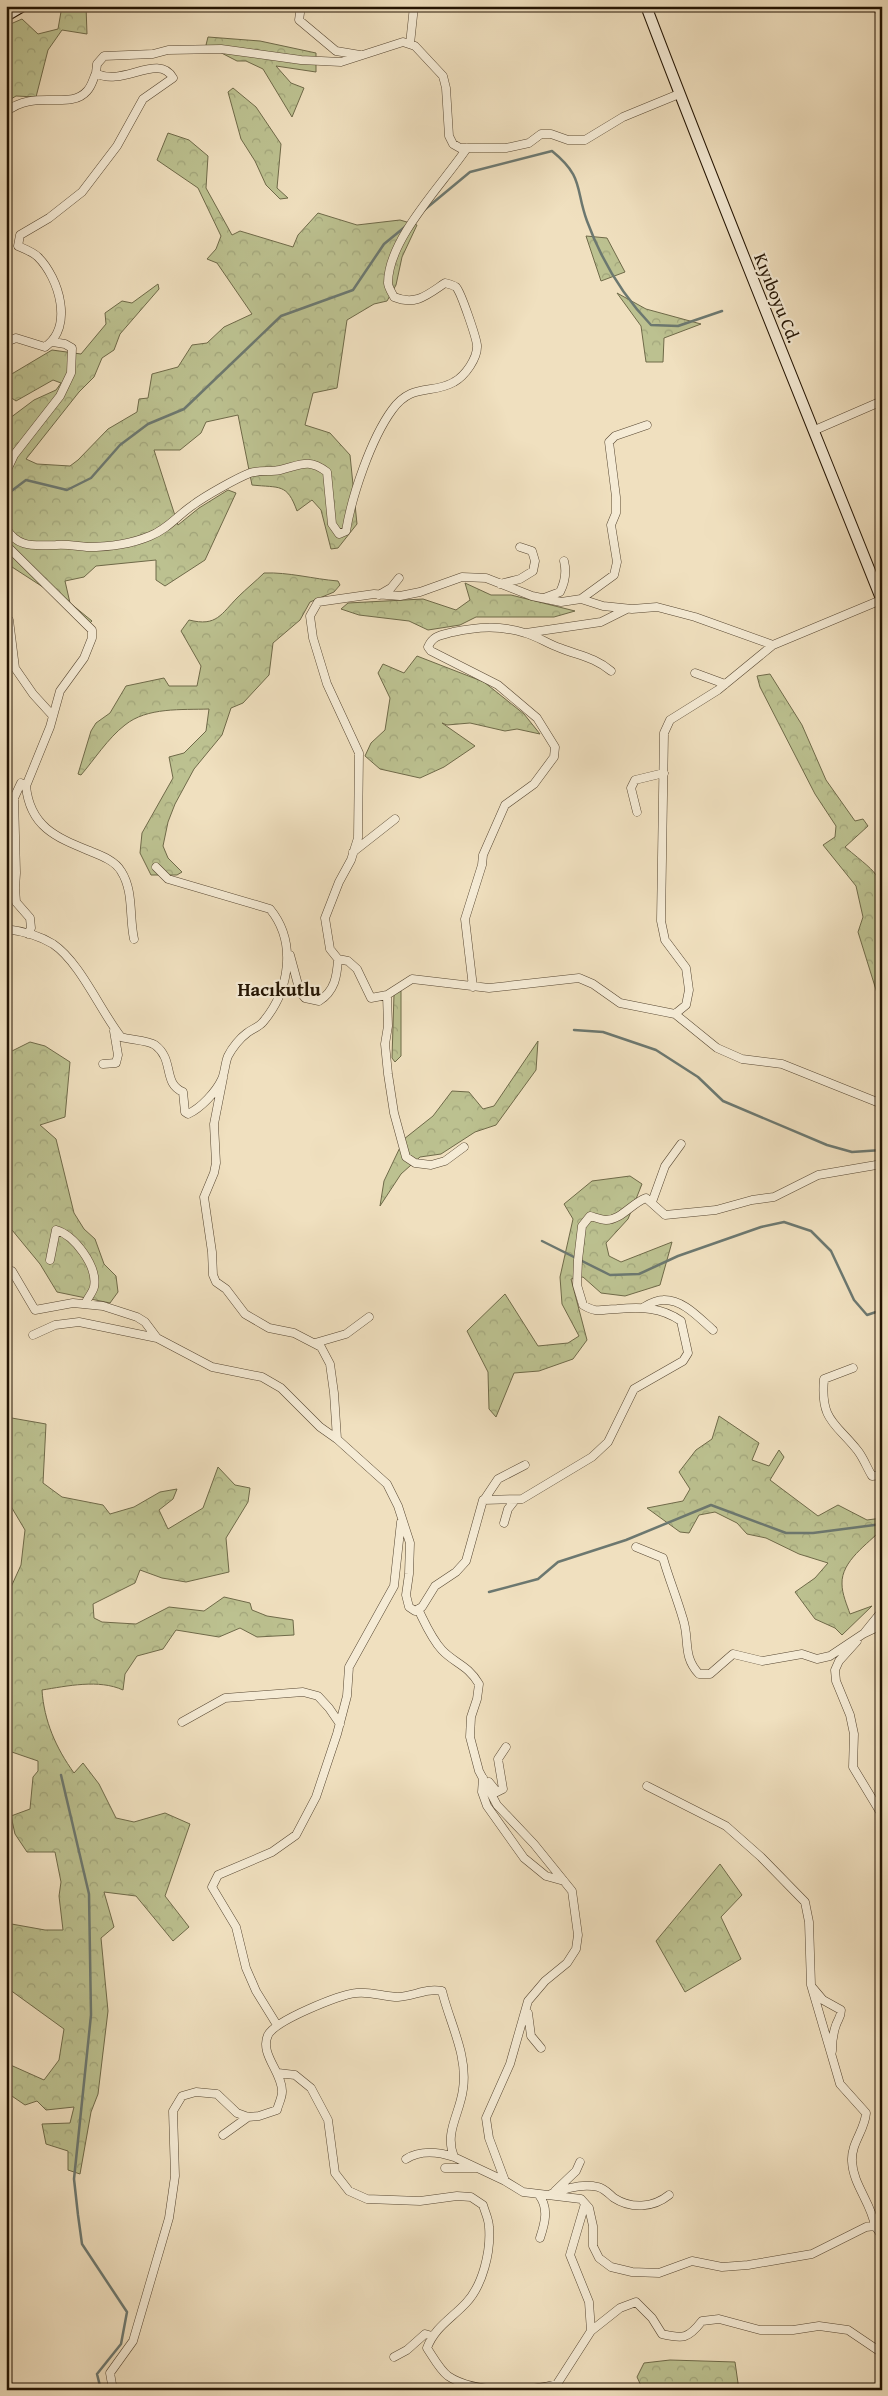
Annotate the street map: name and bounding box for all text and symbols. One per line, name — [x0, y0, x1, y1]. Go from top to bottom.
street label: Kıyıboyu Cd. — [747, 249, 808, 347]
district label: Hacıkutlu — [237, 975, 321, 1003]

